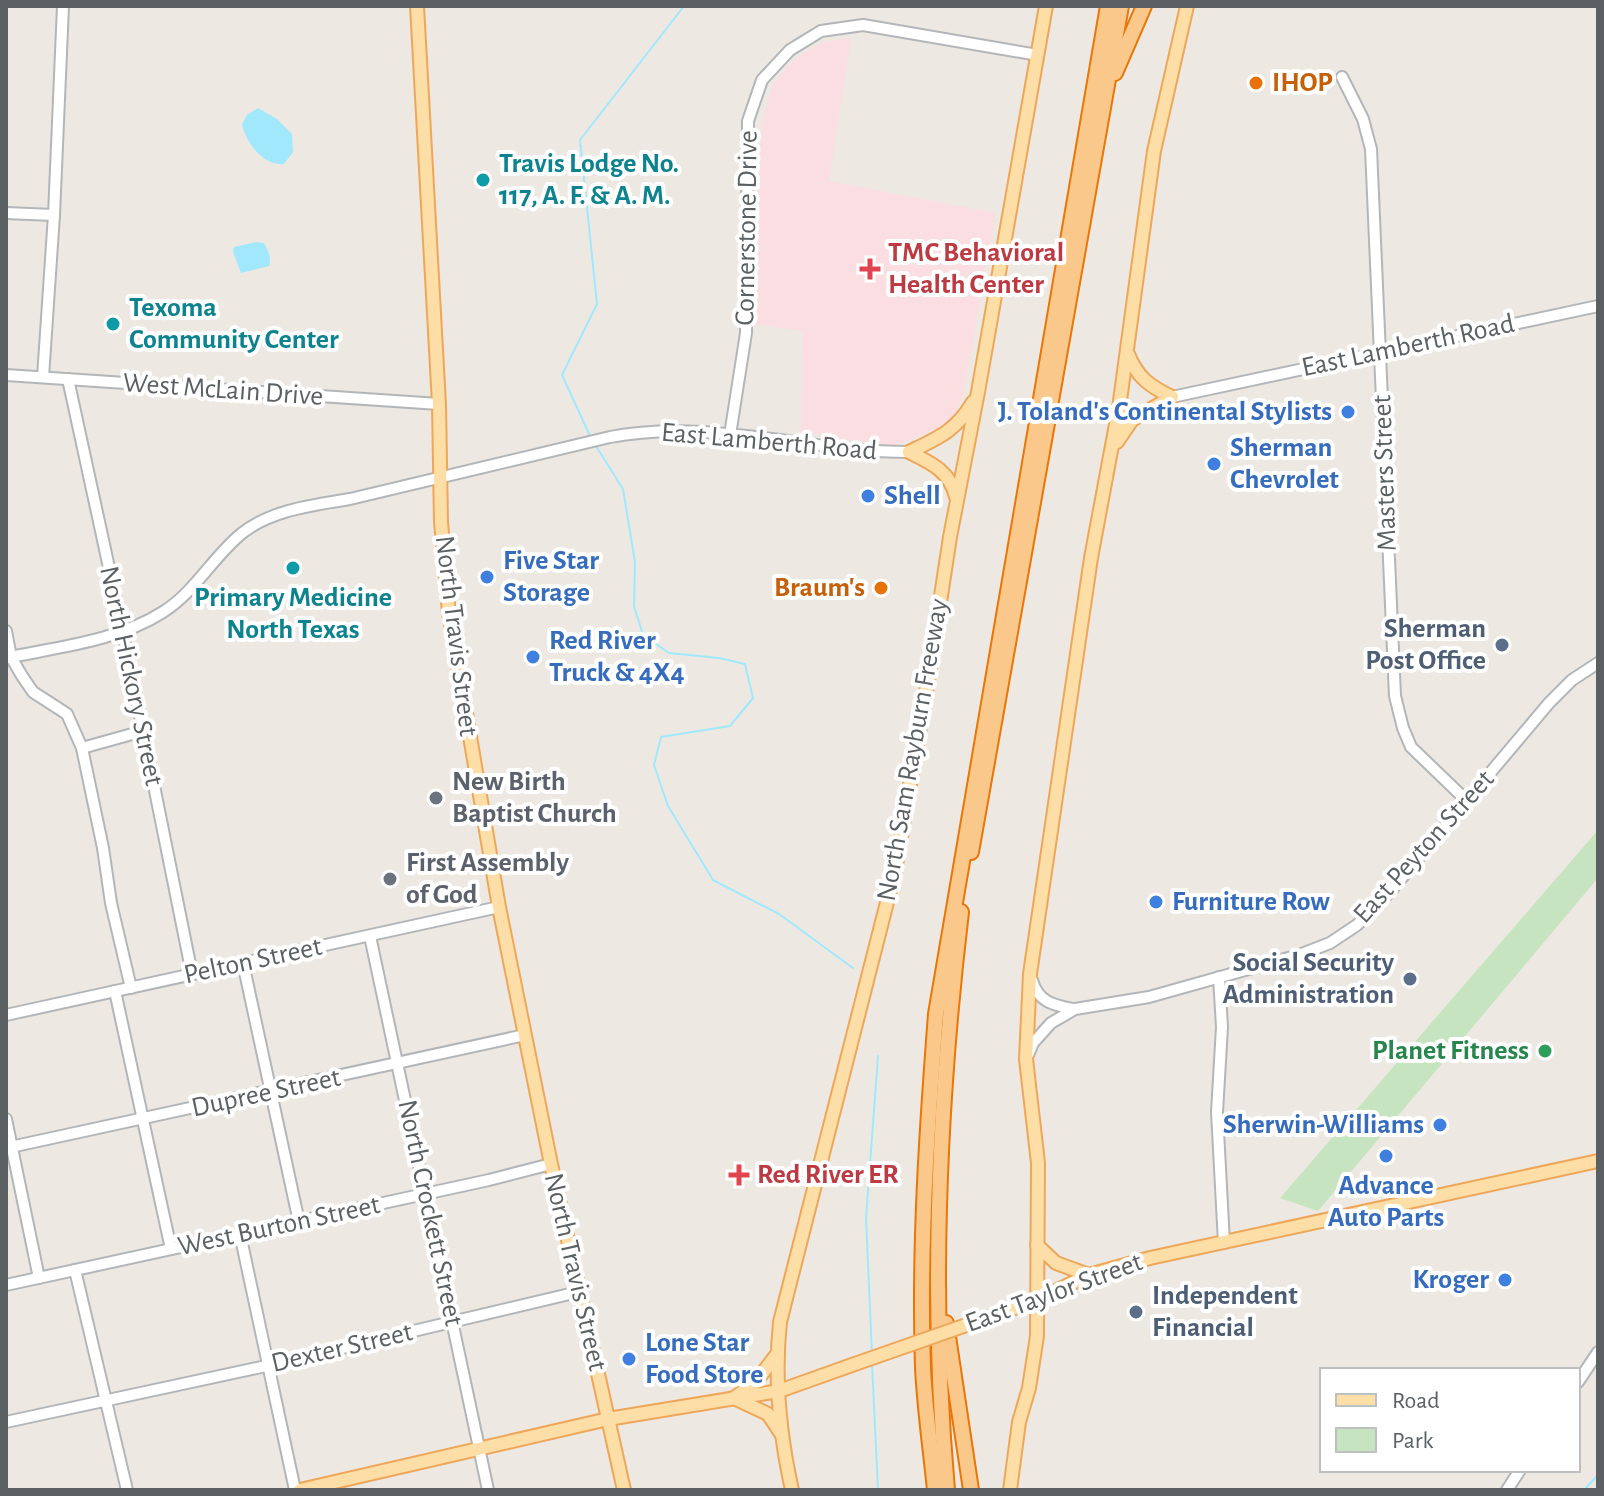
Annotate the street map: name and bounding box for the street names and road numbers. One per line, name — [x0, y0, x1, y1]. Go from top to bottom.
street label: Cornerstone Drive — [731, 130, 763, 326]
street label: East Lamberth Road — [1299, 310, 1517, 382]
street label: West McLain Drive — [122, 369, 324, 411]
street label: Masters Street — [1368, 394, 1402, 552]
street label: East Lamberth Road — [660, 419, 878, 465]
street label: North Travis Street — [430, 534, 482, 738]
street label: North Hickory Street — [94, 564, 168, 788]
street label: North Sam Rayburn Freeway — [873, 597, 953, 903]
street label: East Peyton Street — [1348, 765, 1500, 929]
street label: Pelton Street — [182, 933, 325, 989]
street label: Dupree Street — [189, 1064, 343, 1122]
street label: North Crockett Street — [392, 1097, 468, 1329]
street label: North Travis Street — [539, 1170, 611, 1374]
street label: West Burton Street — [176, 1191, 383, 1261]
street label: East Taylor Street — [962, 1248, 1146, 1338]
street label: Dexter Street — [269, 1318, 415, 1378]

